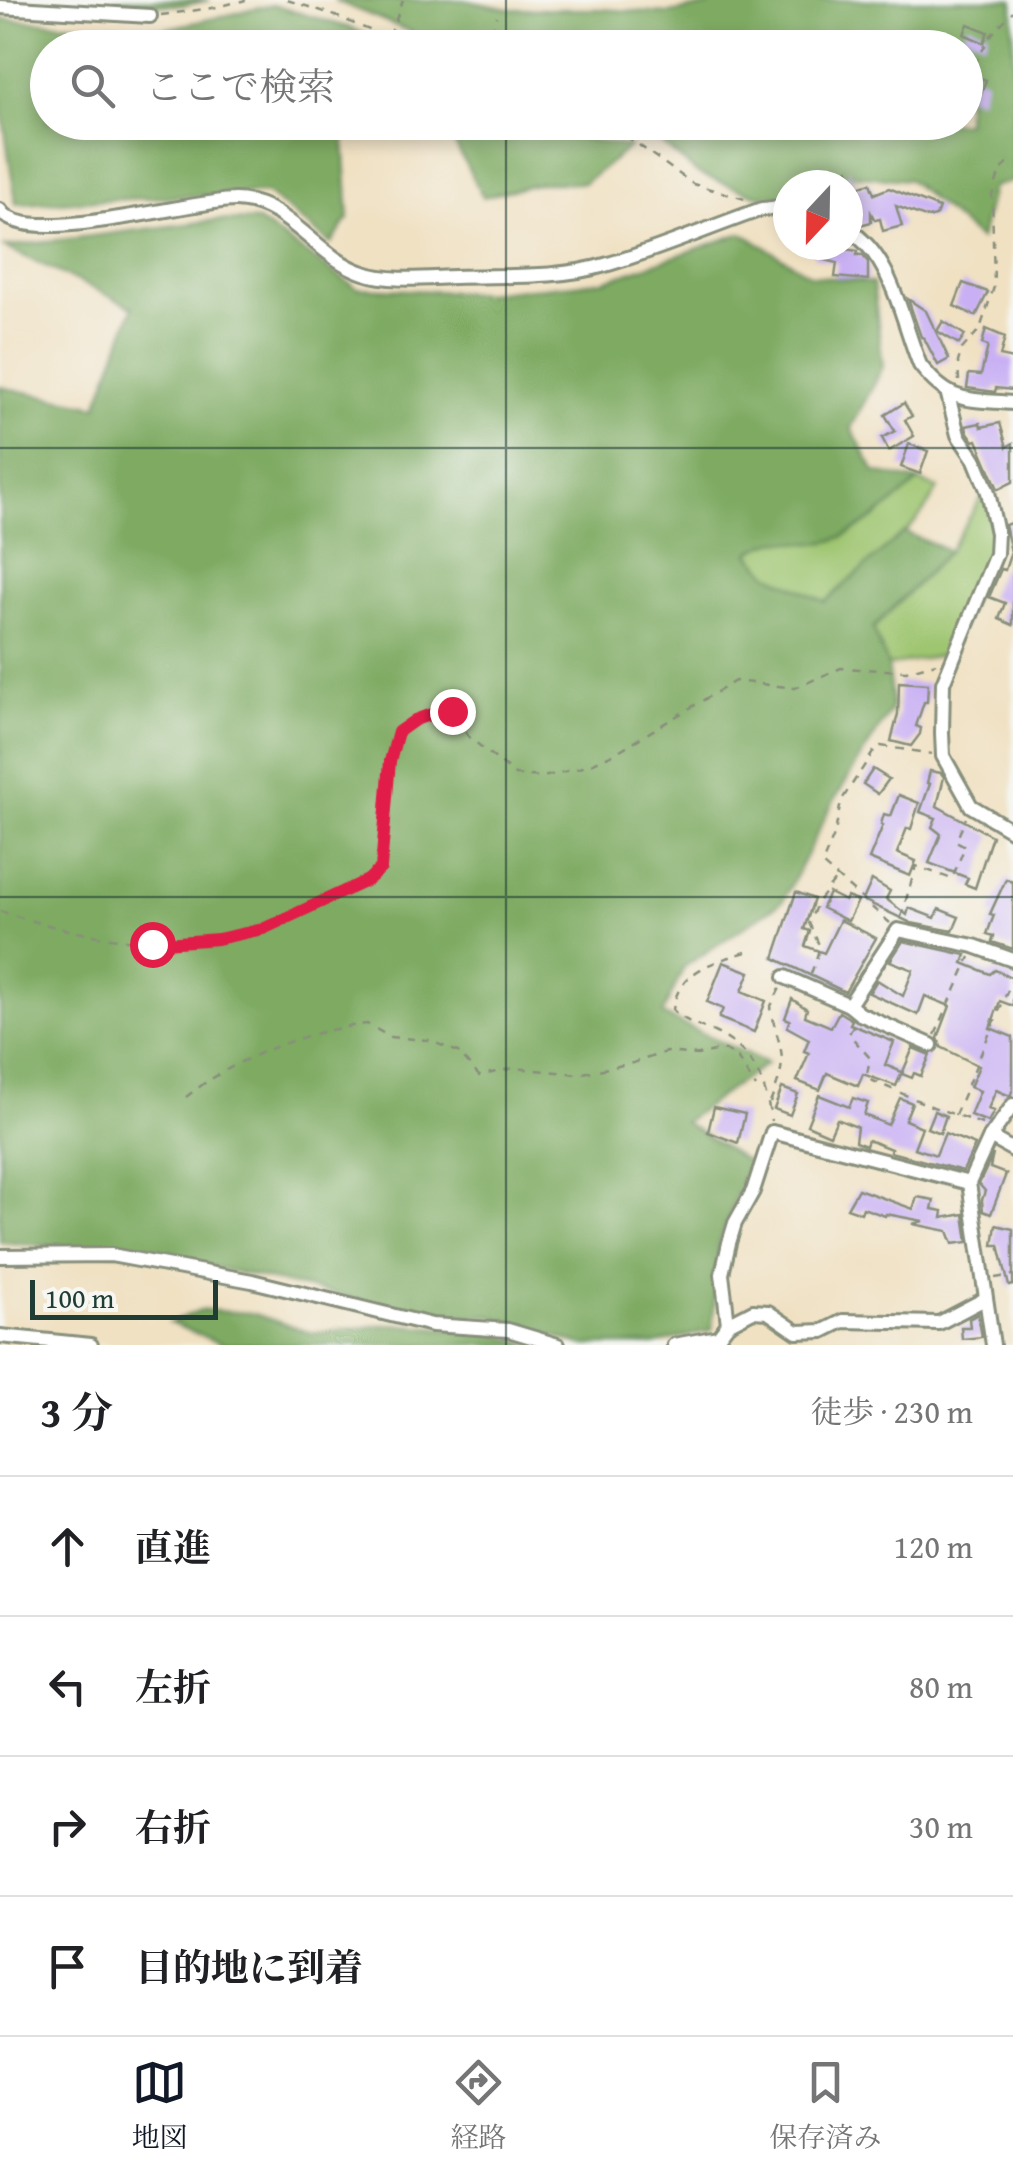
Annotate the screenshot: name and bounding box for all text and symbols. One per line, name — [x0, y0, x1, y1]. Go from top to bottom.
search box — [30, 30, 983, 140]
icon: search — [65, 58, 120, 113]
text: ここで検索 — [145, 58, 335, 114]
north arrow — [773, 170, 863, 260]
route end — [430, 689, 476, 735]
route start — [130, 922, 176, 968]
scale bar — [30, 1275, 218, 1320]
text: 100 m — [45, 1277, 114, 1318]
text: 3 分 — [40, 1381, 113, 1442]
text: 徒歩 · 230 m — [810, 1388, 973, 1435]
icon: ahead — [40, 1519, 95, 1574]
text: 直進 — [135, 1519, 211, 1575]
text: 120 m — [894, 1523, 973, 1570]
icon: left — [40, 1659, 95, 1714]
text: 左折 — [135, 1659, 211, 1715]
text: 80 m — [909, 1663, 973, 1710]
icon: right — [40, 1799, 95, 1854]
text: 右折 — [135, 1799, 211, 1855]
text: 30 m — [909, 1803, 973, 1850]
icon: arrive — [40, 1939, 95, 1994]
text: 目的地に到着 — [135, 1939, 363, 1995]
tab: 地図 — [131, 2055, 188, 2157]
tab: 経路 — [450, 2055, 507, 2157]
tab: 保存済み — [769, 2055, 882, 2157]

